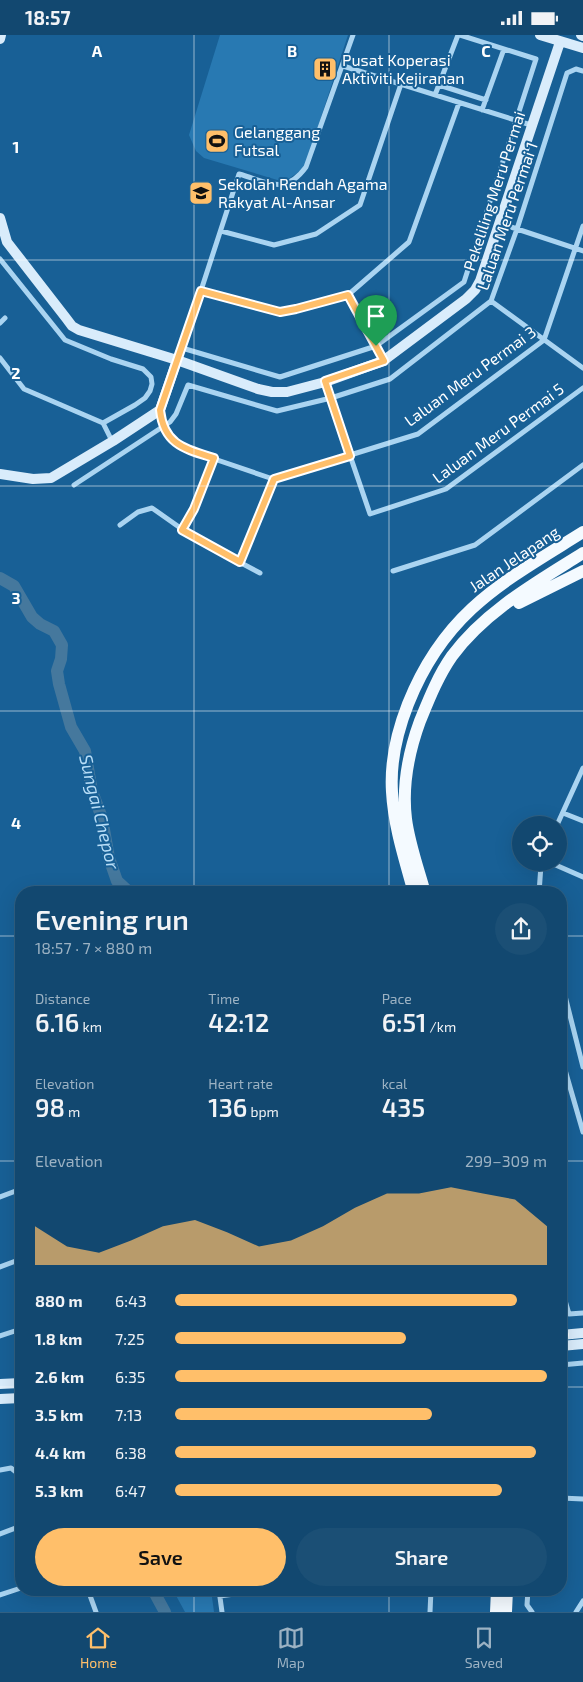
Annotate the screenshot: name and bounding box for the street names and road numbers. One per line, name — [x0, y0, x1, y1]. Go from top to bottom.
street label: Pekeliling Meru Permai — [459, 109, 528, 273]
street label: Laluan Meru Permai 1 — [472, 139, 541, 292]
street label: Laluan Meru Permai 3 — [400, 322, 539, 430]
street label: Laluan Meru Permai 5 — [428, 379, 567, 487]
street label: Jalan Jelapang — [465, 522, 562, 596]

